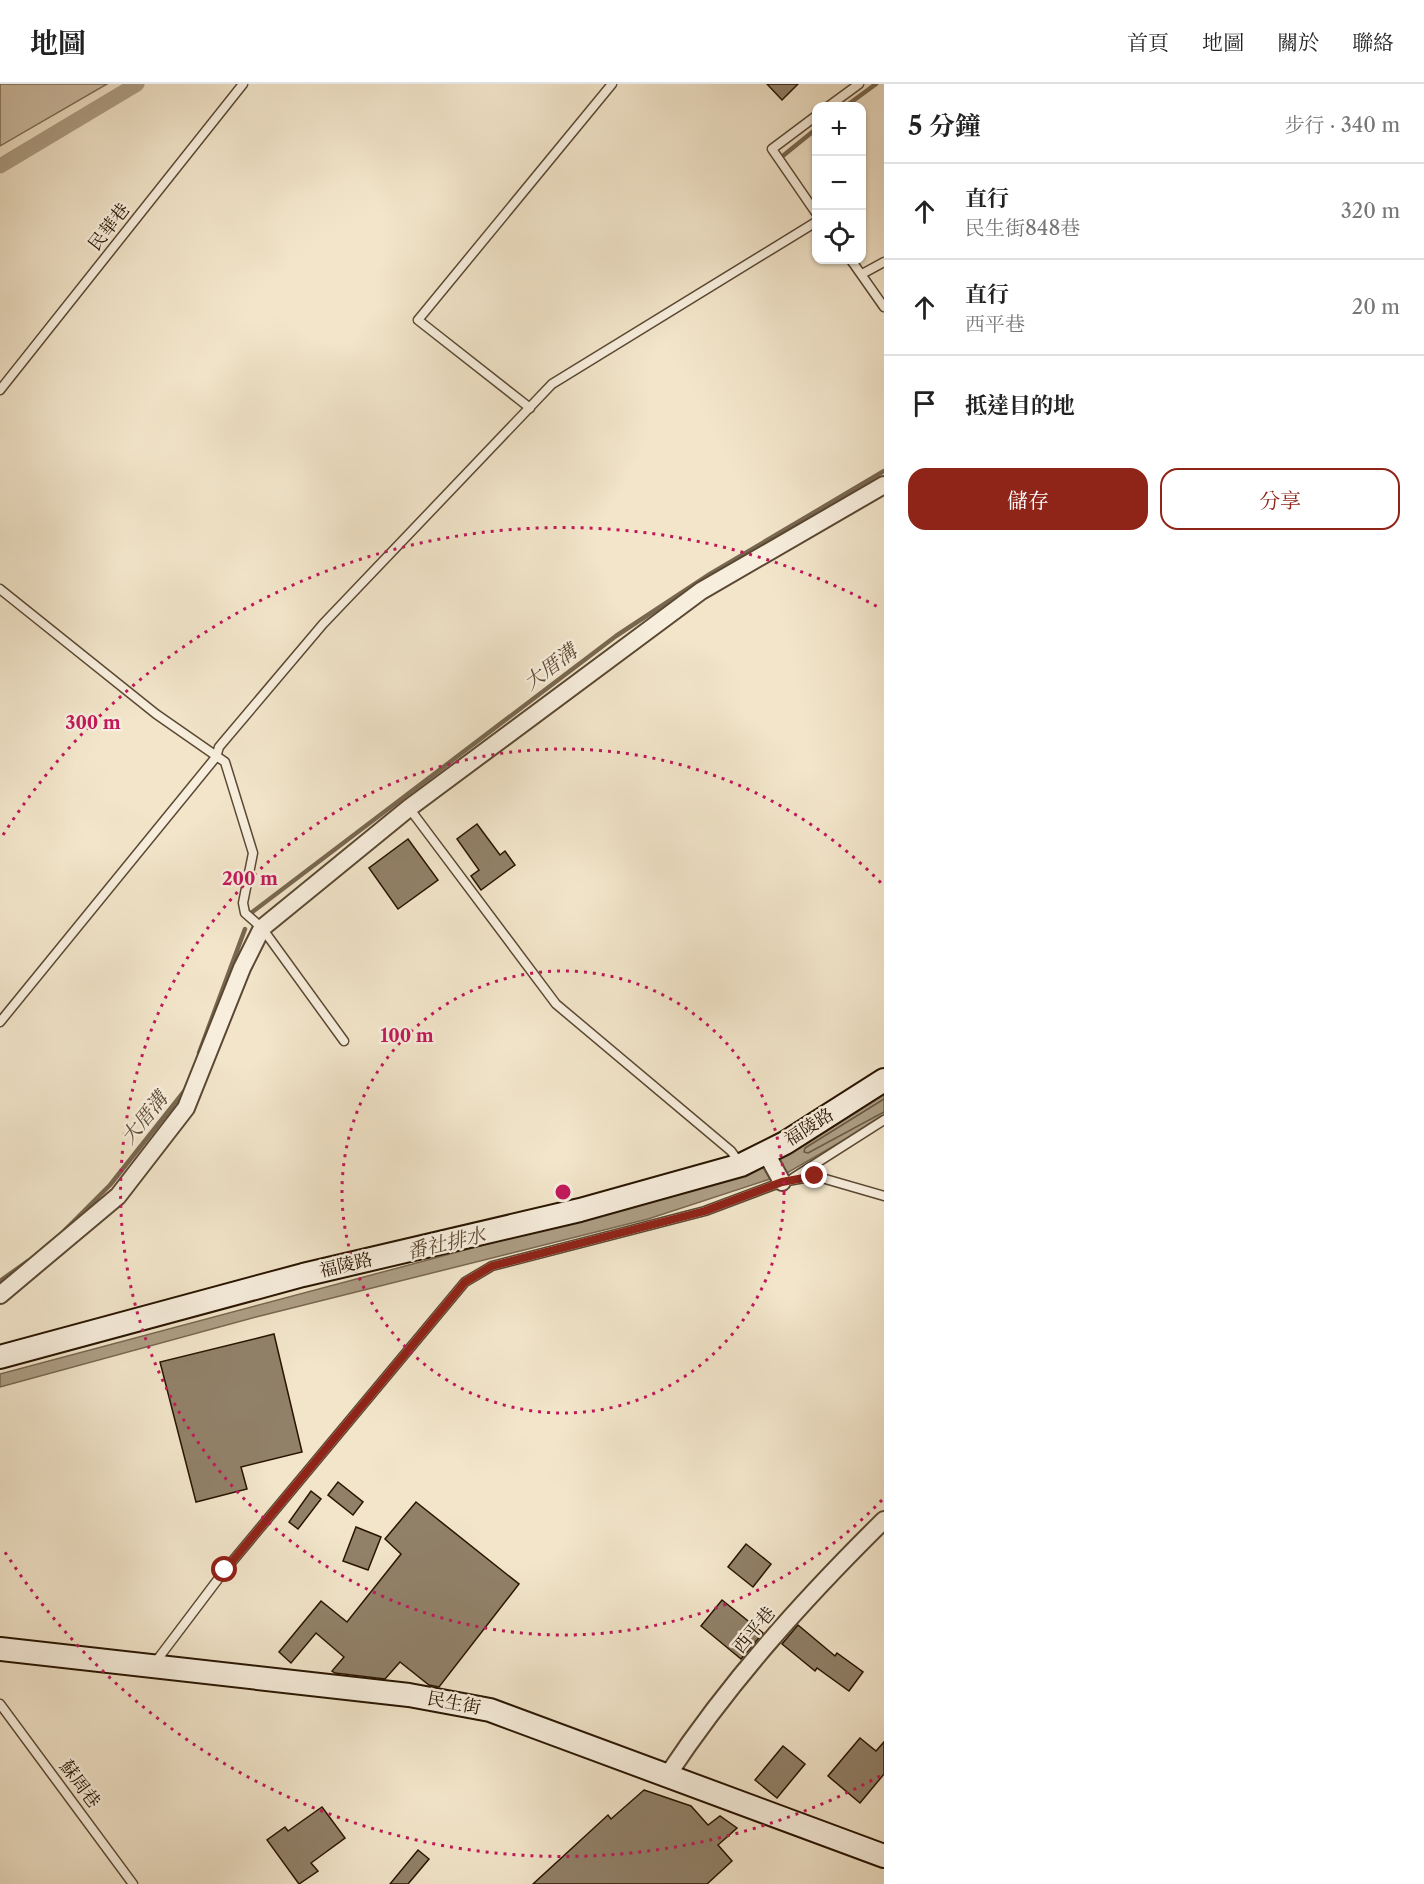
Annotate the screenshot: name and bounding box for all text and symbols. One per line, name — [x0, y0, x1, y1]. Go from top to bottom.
text: 地圖 — [30, 26, 86, 60]
text: 首頁 — [1127, 30, 1169, 55]
text: 地圖 — [1202, 30, 1244, 55]
text: 關於 — [1277, 30, 1319, 55]
text: 聯絡 — [1352, 30, 1394, 55]
map controls — [812, 102, 866, 264]
button: + — [812, 102, 866, 156]
text: 5 分鐘 — [908, 110, 981, 142]
text: 步行 · 340 m — [1285, 113, 1400, 137]
button: − — [812, 156, 866, 210]
text: 直行 — [965, 185, 1009, 212]
icon: ahead — [908, 195, 941, 228]
street label: 民華巷 — [84, 199, 134, 255]
text: 320 m — [1341, 199, 1400, 223]
button: locate — [812, 210, 866, 264]
text: 民生街848巷 — [965, 216, 1080, 240]
text: 直行 — [965, 281, 1009, 308]
icon: ahead — [908, 291, 941, 324]
text: 20 m — [1352, 295, 1400, 319]
text: 西平巷 — [965, 312, 1025, 336]
icon: arrive — [908, 387, 941, 420]
text: 抵達目的地 — [965, 392, 1075, 419]
button: 儲存 — [908, 468, 1148, 530]
button: 分享 — [1160, 468, 1400, 530]
water label: 大厝溝 — [519, 638, 584, 695]
text: 300 m — [65, 712, 121, 734]
text: 200 m — [222, 868, 278, 890]
text: 100 m — [380, 1025, 434, 1047]
water label: 大厝溝 — [116, 1085, 174, 1149]
street label: 福陵路 — [780, 1103, 838, 1151]
route end — [801, 1162, 827, 1188]
centre of rings — [553, 1182, 573, 1202]
water label: 番社排水 — [404, 1222, 490, 1264]
street label: 福陵路 — [317, 1248, 375, 1282]
route start — [211, 1556, 237, 1582]
street label: 西平巷 — [728, 1602, 780, 1658]
street label: 民生街 — [425, 1687, 483, 1719]
street label: 蘇周巷 — [55, 1756, 105, 1812]

